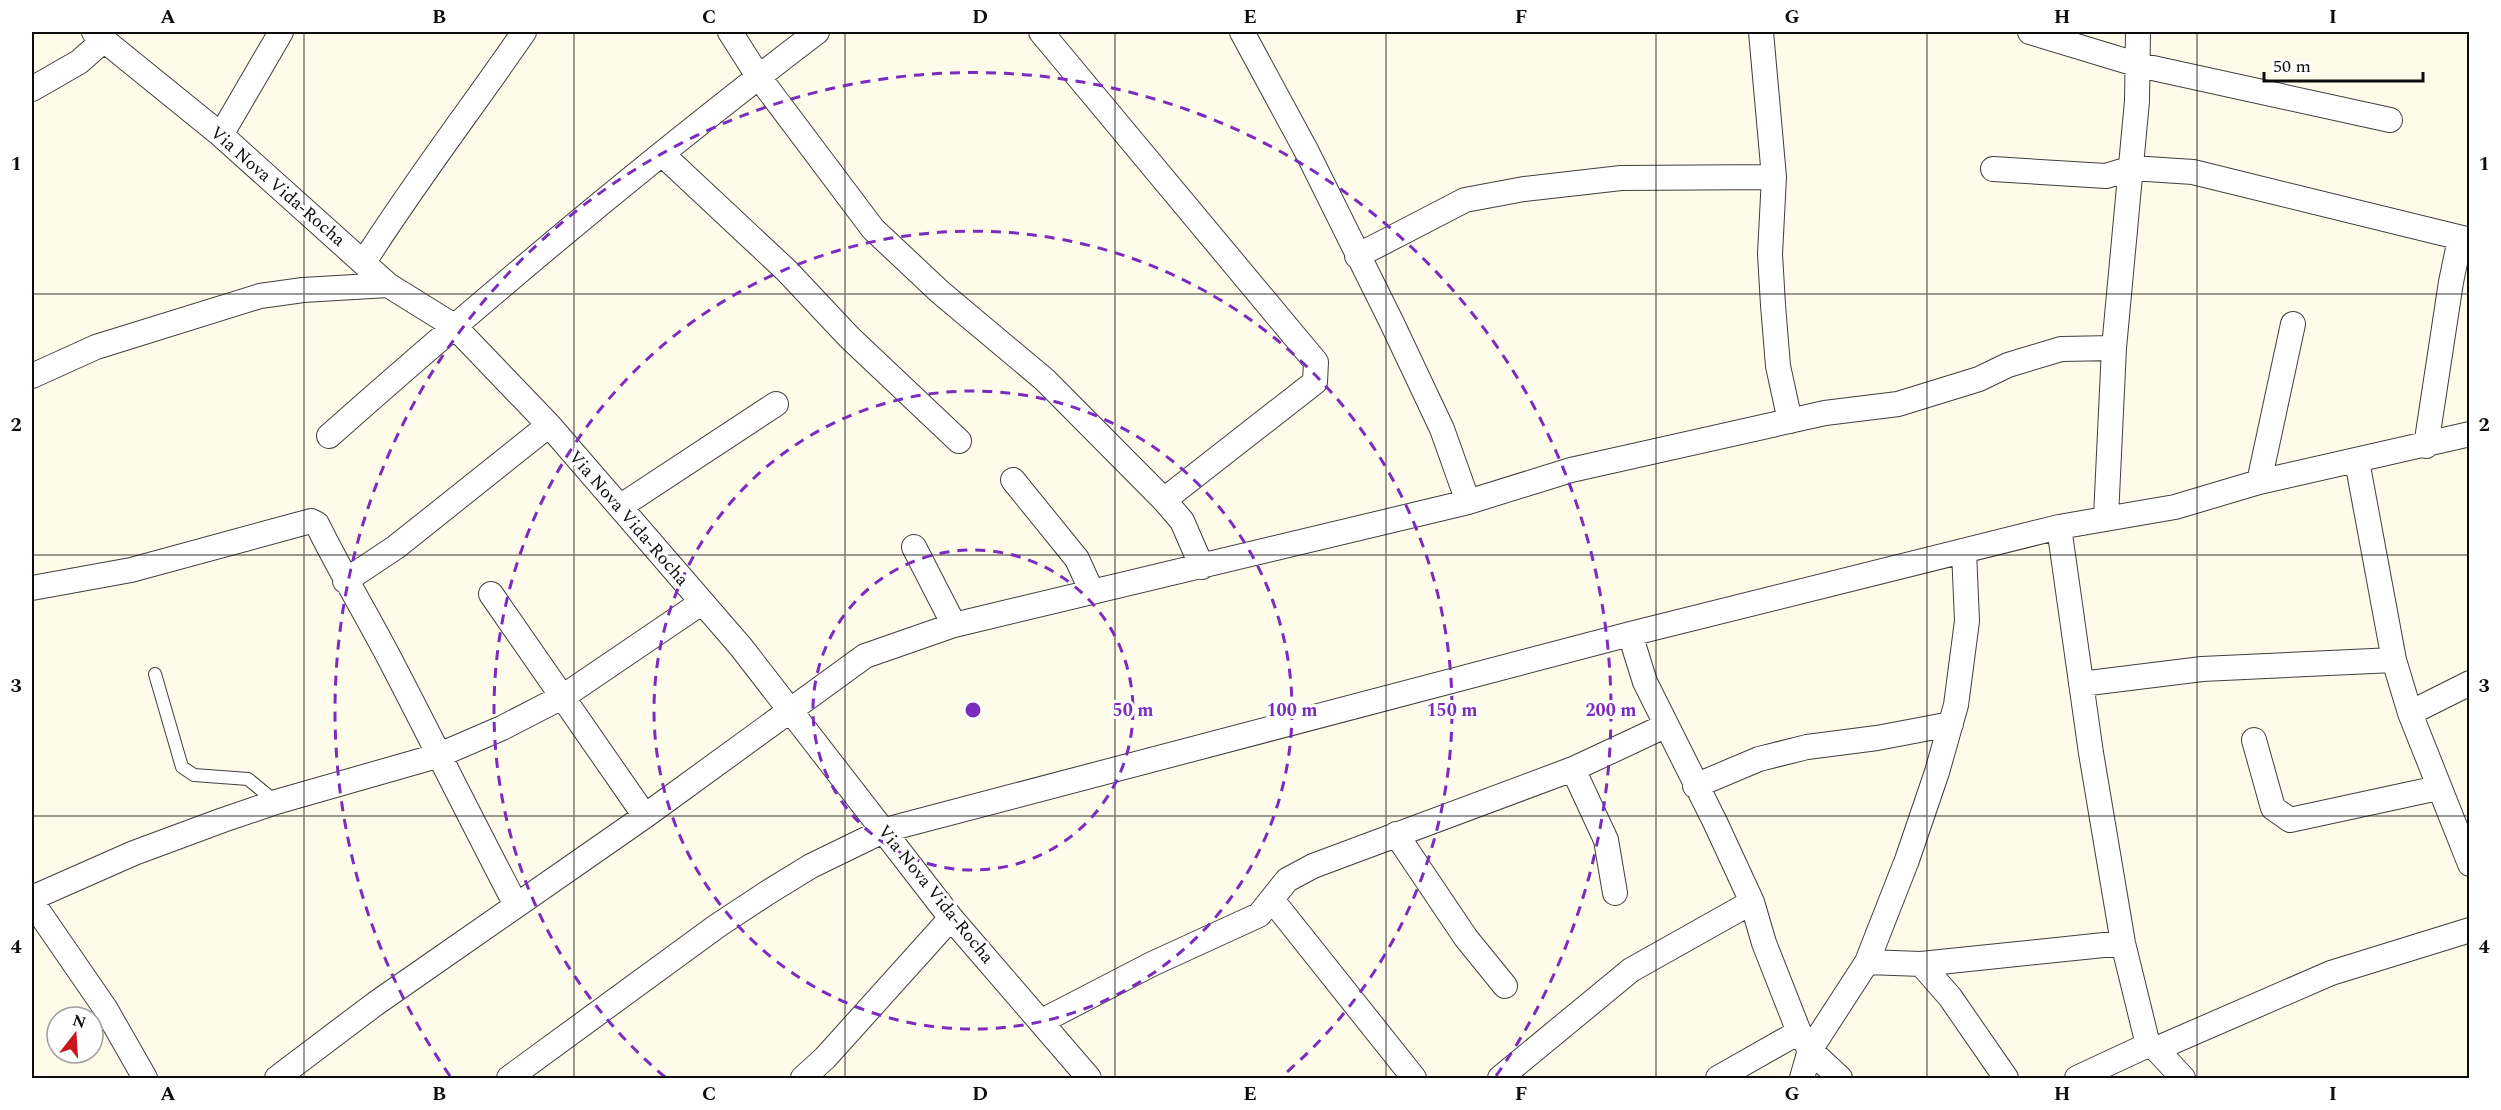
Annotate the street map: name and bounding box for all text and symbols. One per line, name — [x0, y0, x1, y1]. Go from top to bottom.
text: A — [160, 2, 176, 32]
text: B — [432, 2, 446, 32]
text: C — [702, 2, 716, 32]
text: D — [972, 2, 988, 32]
text: E — [1243, 2, 1257, 32]
text: F — [1515, 2, 1527, 32]
text: G — [1784, 2, 1800, 32]
text: H — [2054, 2, 2070, 32]
text: I — [2329, 2, 2337, 32]
scale bar — [2264, 45, 2423, 83]
text: 50 m — [2273, 53, 2311, 80]
street label: Via Nova Vida-Rocha — [204, 120, 352, 253]
text: 1 — [10, 149, 22, 179]
text: 1 — [2478, 149, 2490, 179]
text: 2 — [10, 410, 22, 440]
text: 2 — [2478, 410, 2490, 440]
street label: Via Nova Vida-Rocha — [562, 445, 695, 592]
text: 3 — [10, 671, 22, 701]
text: 3 — [2478, 671, 2490, 701]
text: 50 m — [1113, 697, 1153, 724]
text: 100 m — [1266, 697, 1318, 724]
text: 150 m — [1426, 697, 1478, 724]
text: 200 m — [1585, 697, 1637, 724]
centre of rings — [963, 700, 983, 720]
street label: Via Nova Vida-Rocha — [871, 819, 1000, 970]
text: 4 — [10, 932, 22, 962]
text: 4 — [2478, 932, 2490, 962]
north arrow — [45, 1005, 105, 1065]
text: N — [69, 1008, 89, 1035]
text: A — [160, 1079, 176, 1109]
text: B — [432, 1079, 446, 1109]
text: C — [702, 1079, 716, 1109]
text: D — [972, 1079, 988, 1109]
text: E — [1243, 1079, 1257, 1109]
text: F — [1515, 1079, 1527, 1109]
text: G — [1784, 1079, 1800, 1109]
text: H — [2054, 1079, 2070, 1109]
text: I — [2329, 1079, 2337, 1109]

